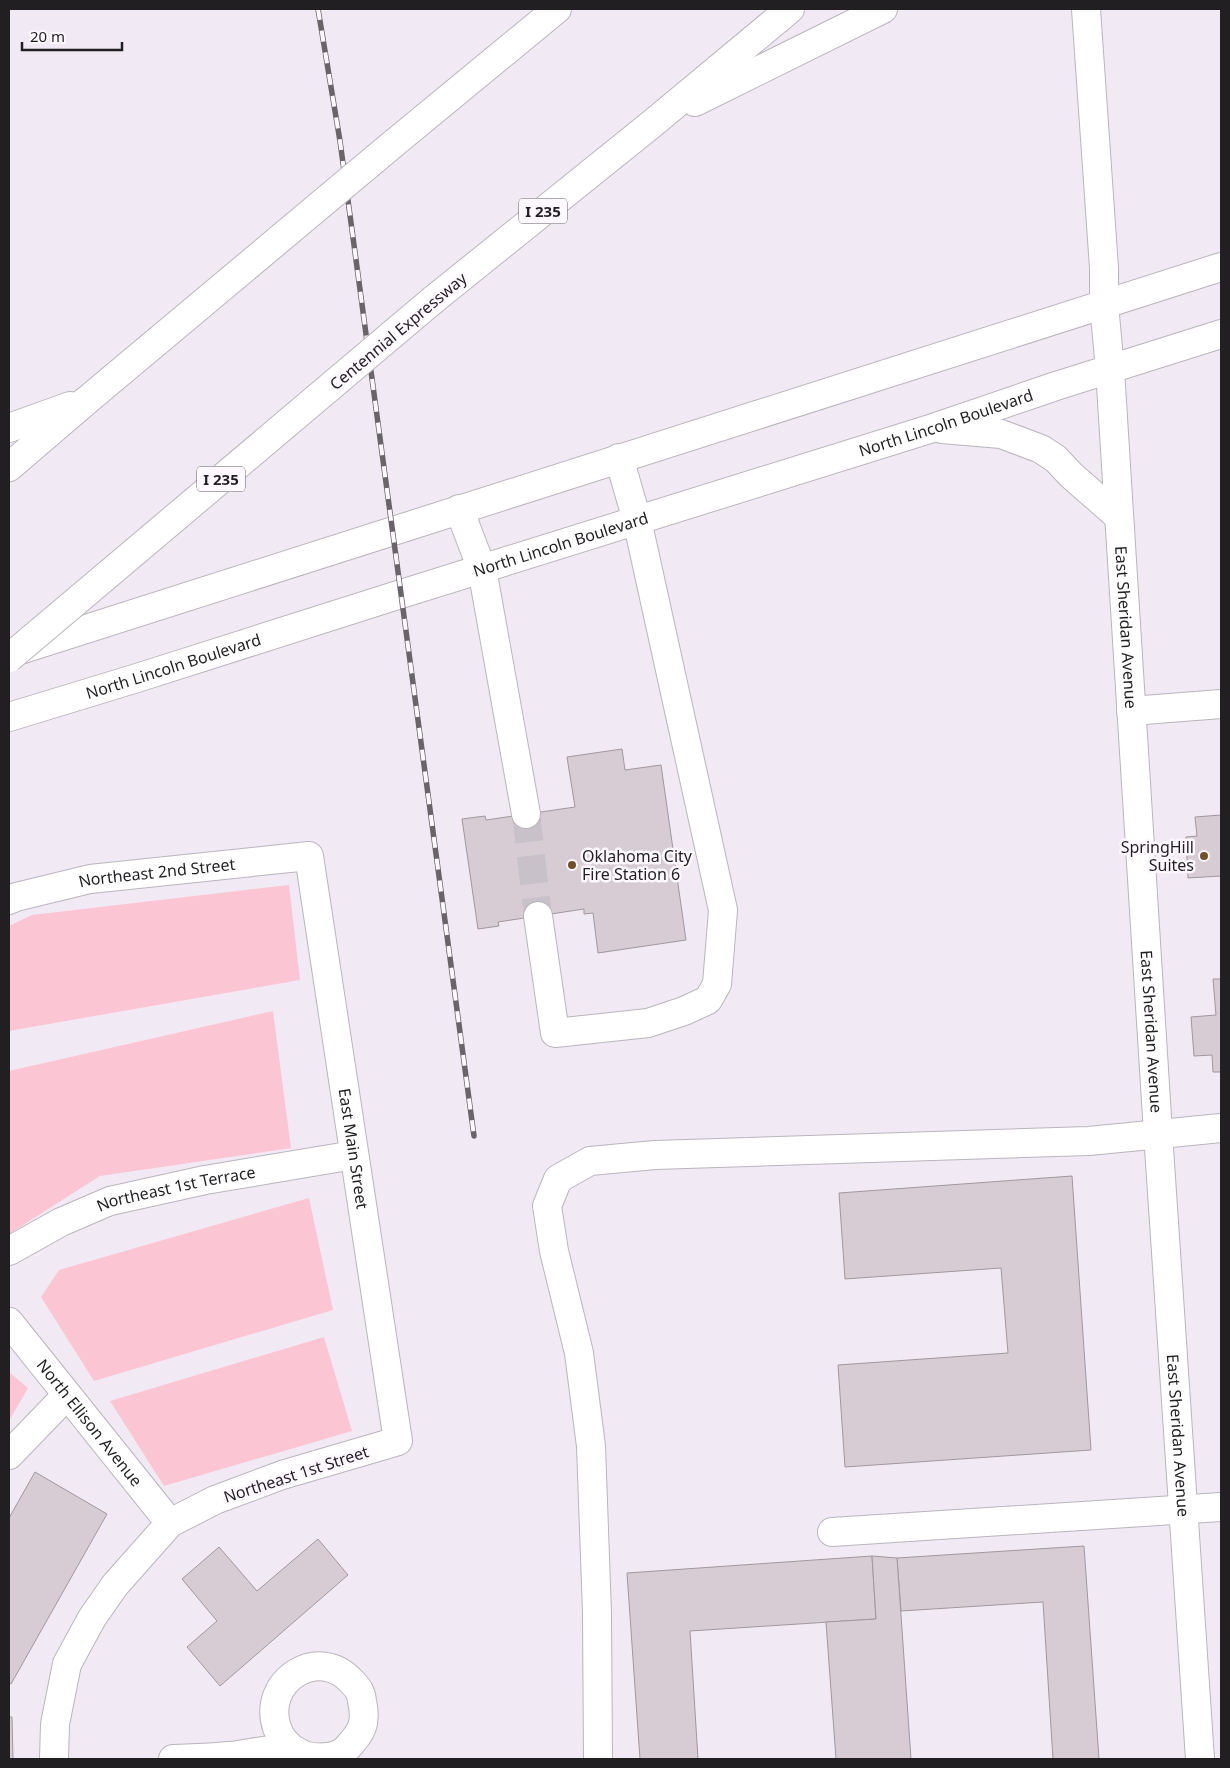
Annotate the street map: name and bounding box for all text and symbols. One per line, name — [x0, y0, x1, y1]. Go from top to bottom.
scale bar — [22, 20, 122, 52]
text: 20 m — [30, 26, 65, 46]
road number: I 235 — [519, 198, 567, 224]
street label: Centennial Expressway — [325, 267, 472, 395]
street label: North Lincoln Boulevard — [856, 384, 1036, 462]
road number: I 235 — [197, 466, 245, 492]
street label: North Lincoln Boulevard — [470, 507, 651, 582]
street label: East Sheridan Avenue — [1110, 545, 1142, 709]
street label: North Lincoln Boulevard — [83, 628, 264, 704]
place label: SpringHill Suites — [1121, 836, 1194, 876]
place label: Oklahoma City Fire Station 6 — [582, 845, 693, 885]
marker: SpringHill Suites — [1198, 850, 1210, 862]
street label: Northeast 2nd Street — [76, 853, 237, 892]
marker: Oklahoma City Fire Station 6 — [566, 859, 578, 871]
street label: East Sheridan Avenue — [1136, 949, 1168, 1113]
street label: East Main Street — [333, 1087, 374, 1211]
street label: Northeast 1st Terrace — [93, 1161, 257, 1217]
street label: East Sheridan Avenue — [1162, 1353, 1195, 1518]
street label: North Ellison Avenue — [32, 1354, 147, 1491]
street label: Northeast 1st Street — [221, 1440, 371, 1508]

